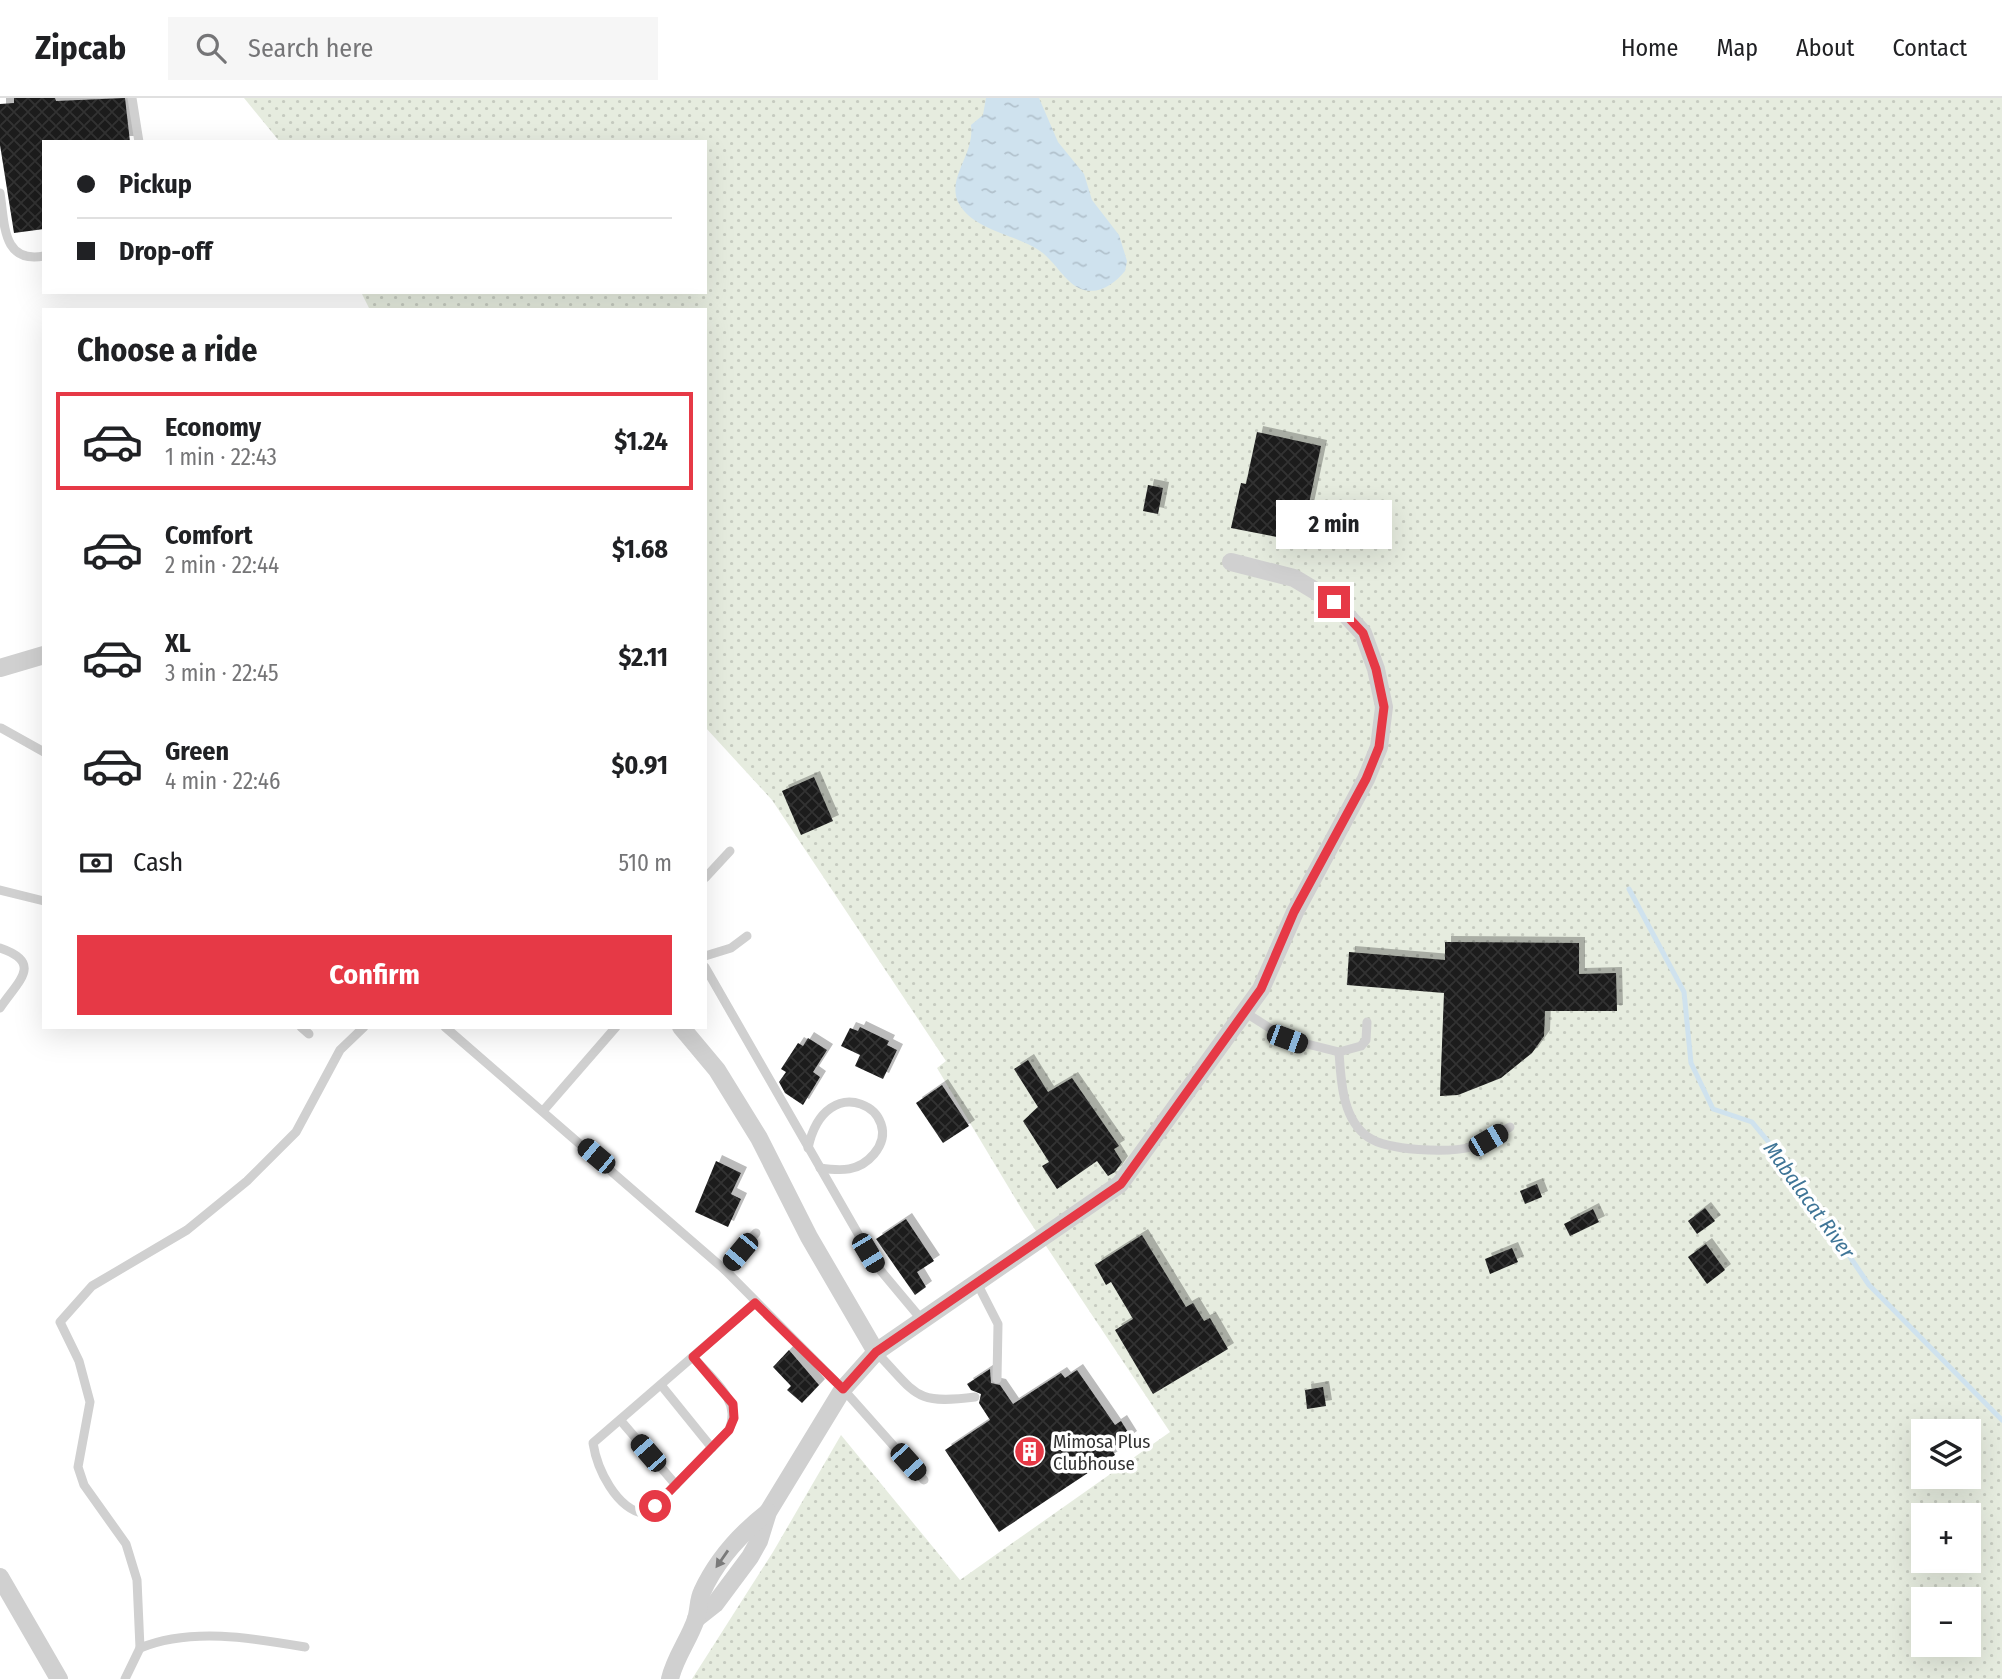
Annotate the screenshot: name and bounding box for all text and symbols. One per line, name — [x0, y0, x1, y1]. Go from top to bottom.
search box — [168, 17, 658, 80]
text: Zipcab — [35, 28, 126, 68]
icon: search — [192, 29, 230, 67]
text: Search here — [248, 33, 373, 64]
text: Home — [1621, 34, 1678, 62]
text: Map — [1716, 34, 1758, 62]
text: About — [1796, 34, 1854, 62]
text: Contact — [1892, 34, 1967, 62]
text: Pickup — [119, 169, 192, 200]
text: Drop-off — [119, 236, 212, 267]
text: Choose a ride — [77, 331, 258, 369]
icon: car — [81, 410, 144, 473]
text: Economy — [165, 412, 261, 443]
text: $1.24 — [614, 426, 668, 457]
text: 1 min · 22:43 — [165, 443, 277, 471]
callout: 2 min — [1276, 500, 1392, 550]
text: 2 min — [1309, 510, 1360, 538]
icon: car — [81, 518, 144, 581]
text: Comfort — [165, 520, 253, 551]
text: $1.68 — [612, 534, 668, 565]
text: 2 min · 22:44 — [165, 551, 279, 579]
route end — [1318, 586, 1350, 618]
icon: car — [81, 626, 144, 689]
text: XL — [165, 628, 191, 659]
text: $2.11 — [618, 642, 668, 673]
text: 3 min · 22:45 — [165, 659, 279, 687]
icon: car — [81, 734, 144, 797]
text: Green — [165, 736, 229, 767]
text: $0.91 — [611, 750, 668, 781]
text: 4 min · 22:46 — [165, 767, 280, 795]
icon: cash — [77, 844, 115, 882]
text: Cash — [133, 847, 183, 878]
text: 510 m — [619, 849, 672, 877]
button: Confirm — [77, 935, 672, 1015]
car — [1264, 1022, 1311, 1056]
car — [1465, 1120, 1512, 1160]
car — [574, 1134, 619, 1178]
water label: Mabalacat River — [1758, 1136, 1861, 1264]
car — [719, 1229, 762, 1275]
car — [849, 1230, 888, 1276]
map controls — [1911, 1419, 1981, 1657]
button: layers — [1911, 1419, 1981, 1489]
car — [627, 1430, 670, 1476]
place label: Mimosa Plus Clubhouse — [1053, 1430, 1150, 1475]
building icon: Mimosa Plus Clubhouse — [1013, 1435, 1047, 1469]
car — [887, 1439, 930, 1485]
route start — [639, 1490, 671, 1522]
button: + — [1911, 1503, 1981, 1573]
one-way arrow — [715, 1550, 729, 1568]
button: − — [1911, 1587, 1981, 1657]

